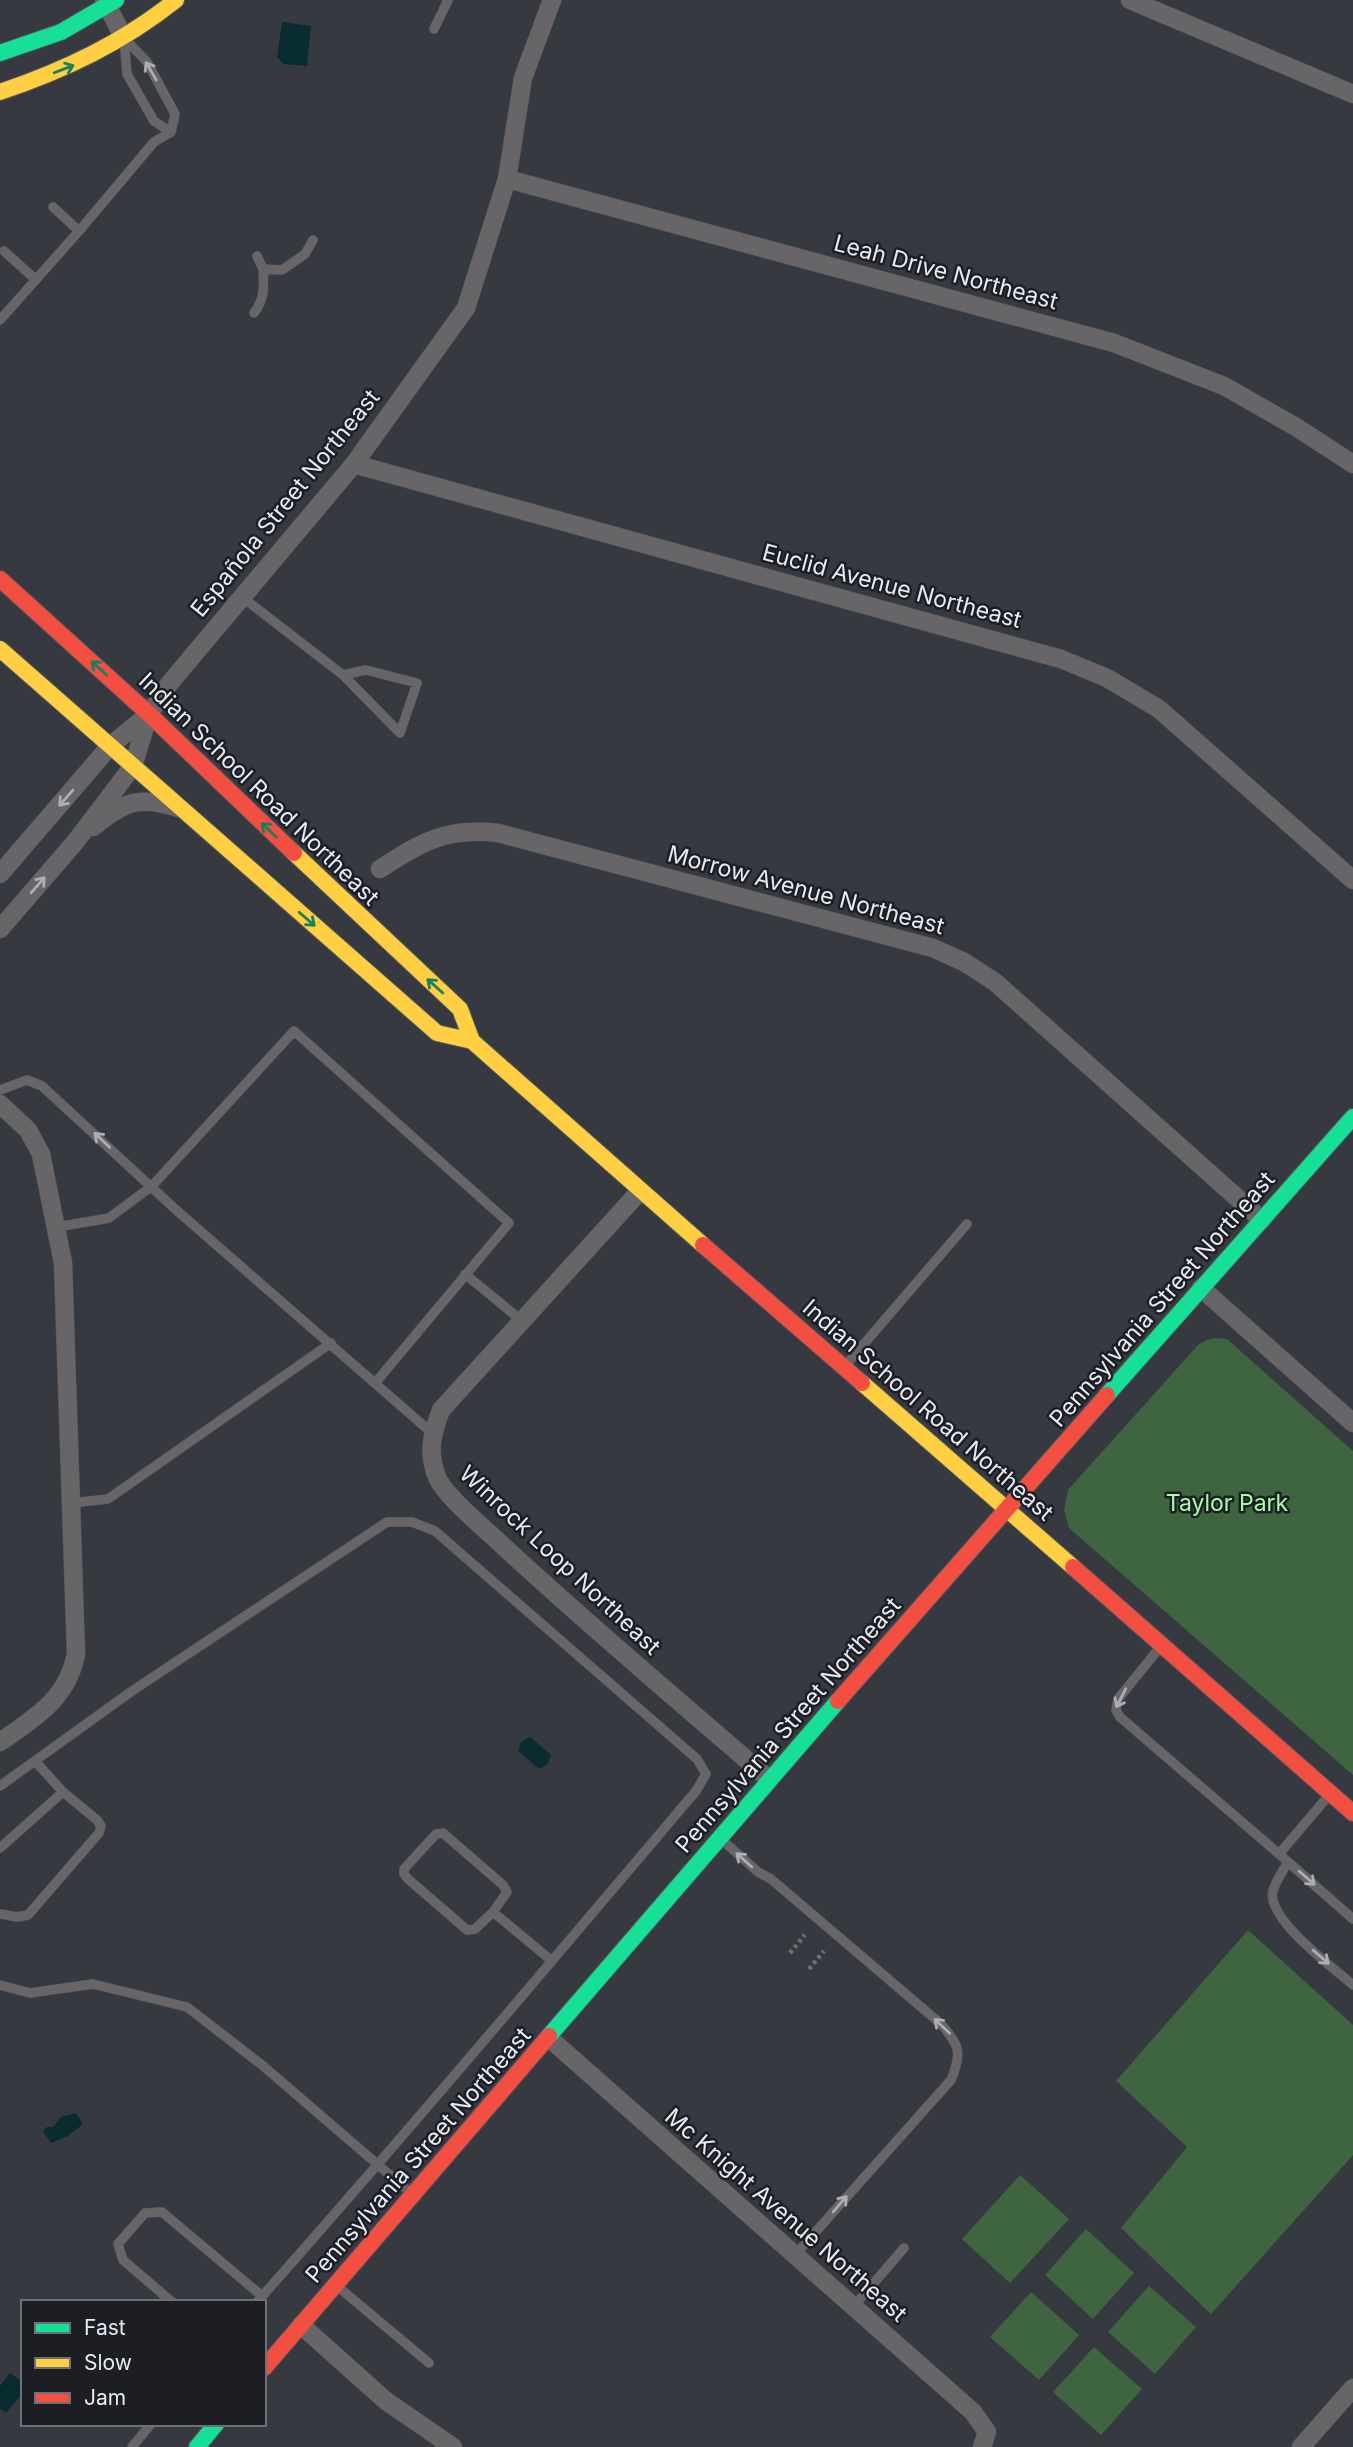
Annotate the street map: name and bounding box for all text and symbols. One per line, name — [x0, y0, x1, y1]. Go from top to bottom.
one-way arrow — [144, 61, 158, 81]
one-way arrow — [53, 62, 75, 75]
street label: Leah Drive Northeast — [831, 229, 1061, 315]
street label: Española Street Northeast — [185, 383, 386, 622]
street label: Euclid Avenue Northeast — [759, 538, 1025, 634]
one-way arrow — [90, 660, 108, 676]
street label: Indian School Road Northeast — [133, 667, 385, 912]
one-way arrow — [58, 789, 74, 807]
one-way arrow — [261, 822, 278, 839]
street label: Morrow Avenue Northeast — [665, 840, 948, 941]
one-way arrow — [30, 876, 46, 894]
one-way arrow — [298, 911, 316, 927]
one-way arrow — [426, 978, 444, 994]
one-way arrow — [94, 1131, 111, 1148]
street label: Pennsylvania Street Northeast — [1043, 1165, 1281, 1432]
street label: Indian School Road Northeast — [797, 1294, 1059, 1527]
street label: Winrock Loop Northeast — [454, 1459, 667, 1661]
park label: Taylor Park — [1166, 1489, 1289, 1517]
street label: Pennsylvania Street Northeast — [669, 1591, 907, 1858]
one-way arrow — [1114, 1687, 1128, 1708]
one-way arrow — [735, 1852, 753, 1868]
one-way arrow — [1298, 1870, 1315, 1887]
one-way arrow — [1311, 1949, 1329, 1965]
one-way arrow — [934, 2018, 951, 2035]
street label: Pennsylvania Street Northeast — [299, 2021, 537, 2288]
street label: Mc Knight Avenue Northeast — [659, 2102, 913, 2328]
one-way arrow — [832, 2195, 848, 2213]
legend — [21, 2300, 266, 2426]
text: Fast — [84, 2315, 126, 2340]
text: Slow — [84, 2350, 132, 2375]
text: Jam — [84, 2385, 126, 2410]

